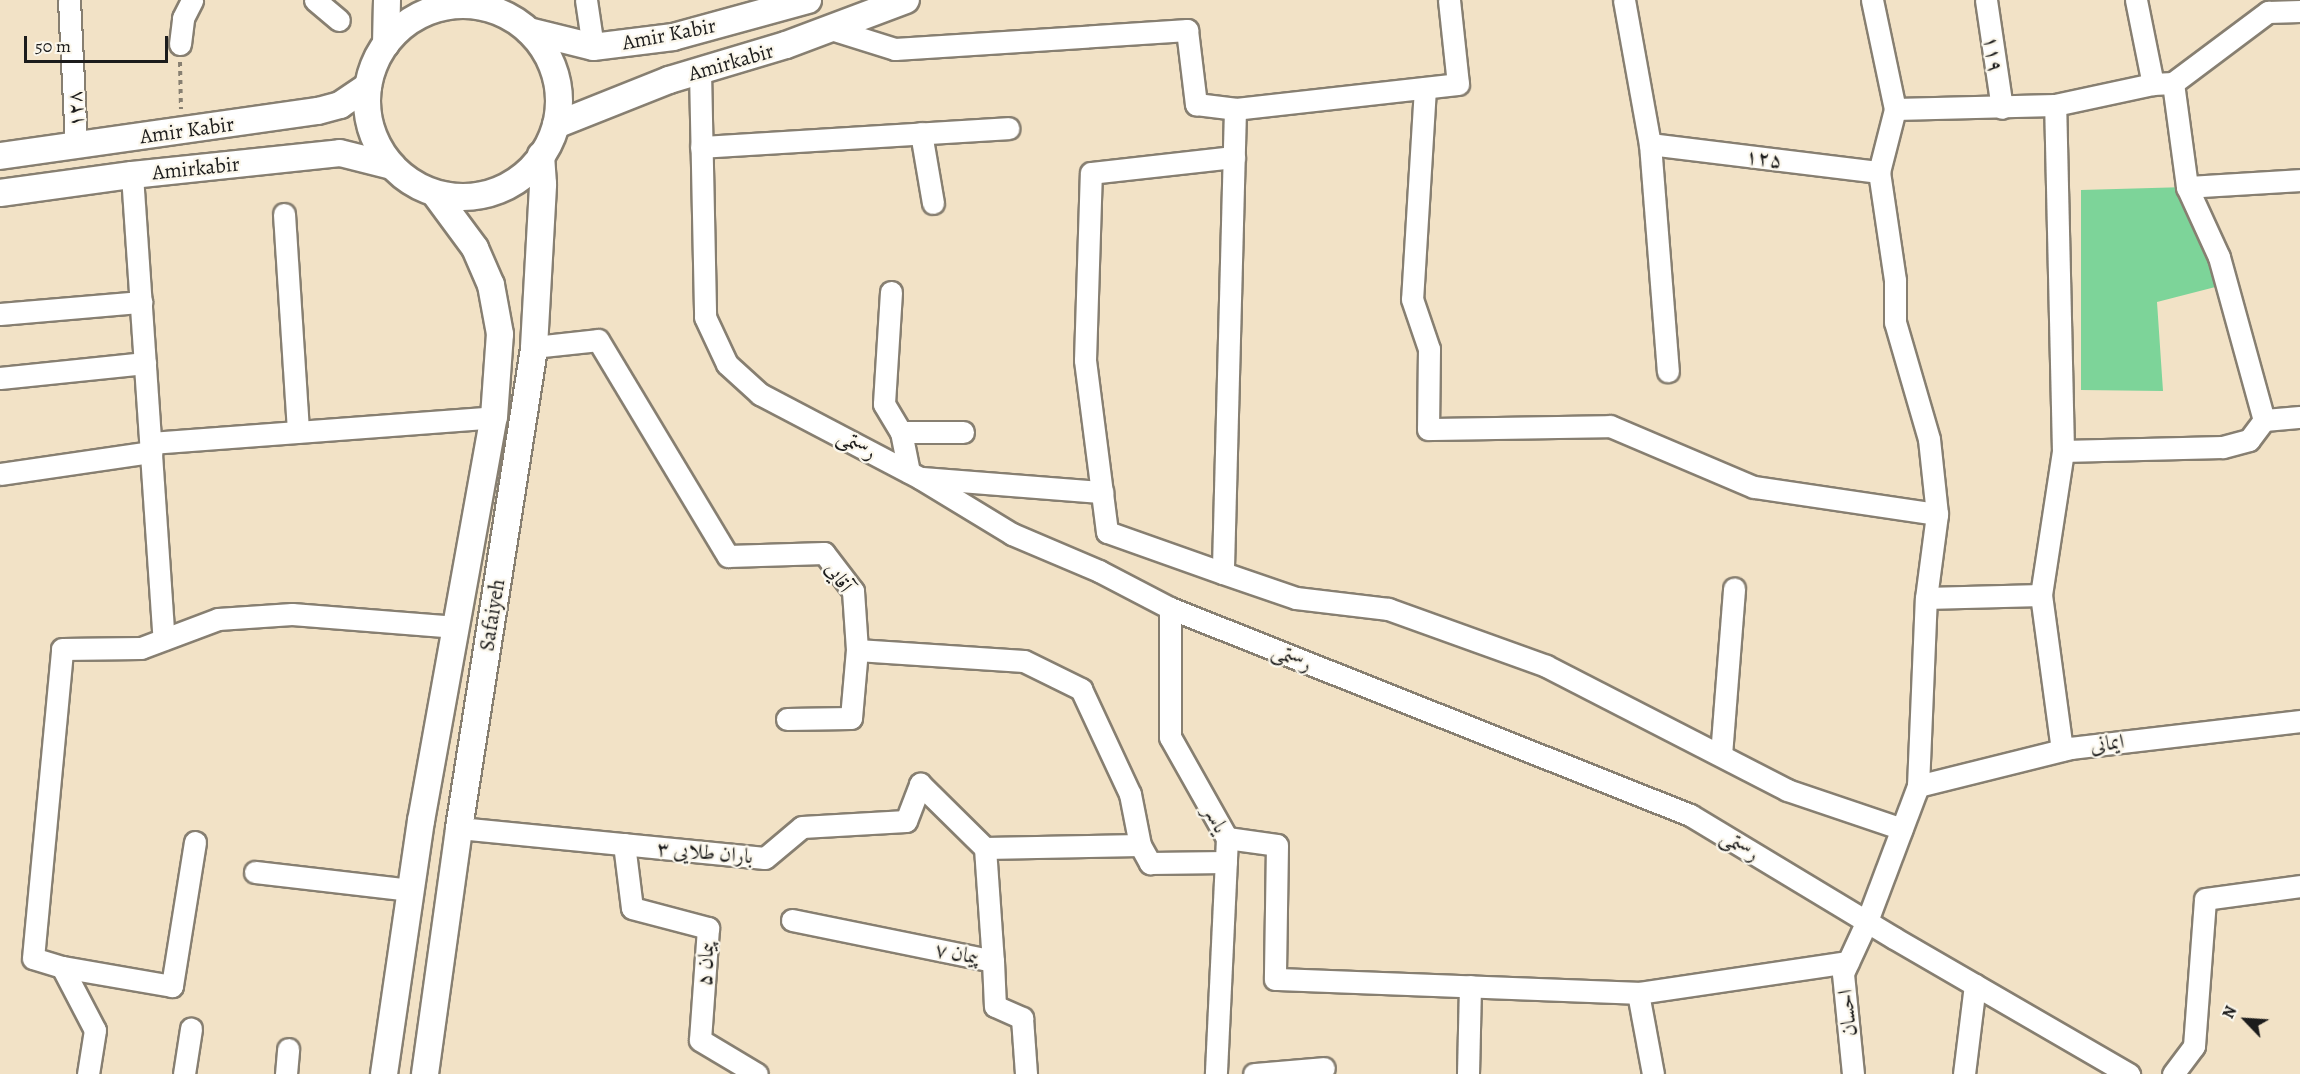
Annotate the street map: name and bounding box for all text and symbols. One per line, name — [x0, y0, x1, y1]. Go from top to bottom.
street label: Amir Kabir — [620, 13, 718, 55]
scale bar — [27, 24, 171, 62]
text: 50 m — [35, 34, 71, 58]
street label: ۱۱۹ — [1979, 34, 2009, 74]
street label: Amirkabir — [685, 38, 777, 86]
street label: ۱۲۸ — [61, 90, 89, 128]
street label: Amir Kabir — [138, 111, 236, 149]
street label: ۱۲۵ — [1744, 143, 1784, 173]
street label: Amirkabir — [151, 151, 241, 185]
street label: رستمی — [833, 423, 881, 465]
street label: آقایی — [820, 557, 858, 597]
street label: Safaiyeh — [474, 577, 510, 653]
street label: رستمی — [1268, 638, 1316, 676]
street label: ایمانی — [2089, 728, 2125, 758]
street label: یاسر — [1198, 801, 1234, 837]
street label: رستمی — [1716, 824, 1764, 866]
street label: باران طلایی ۳ — [656, 835, 754, 869]
street label: پیمان ۷ — [933, 936, 981, 970]
street label: پیمان ۵ — [691, 941, 719, 987]
street label: احسان — [1832, 988, 1862, 1038]
north arrow — [2216, 990, 2276, 1050]
text: N — [2217, 1002, 2242, 1022]

